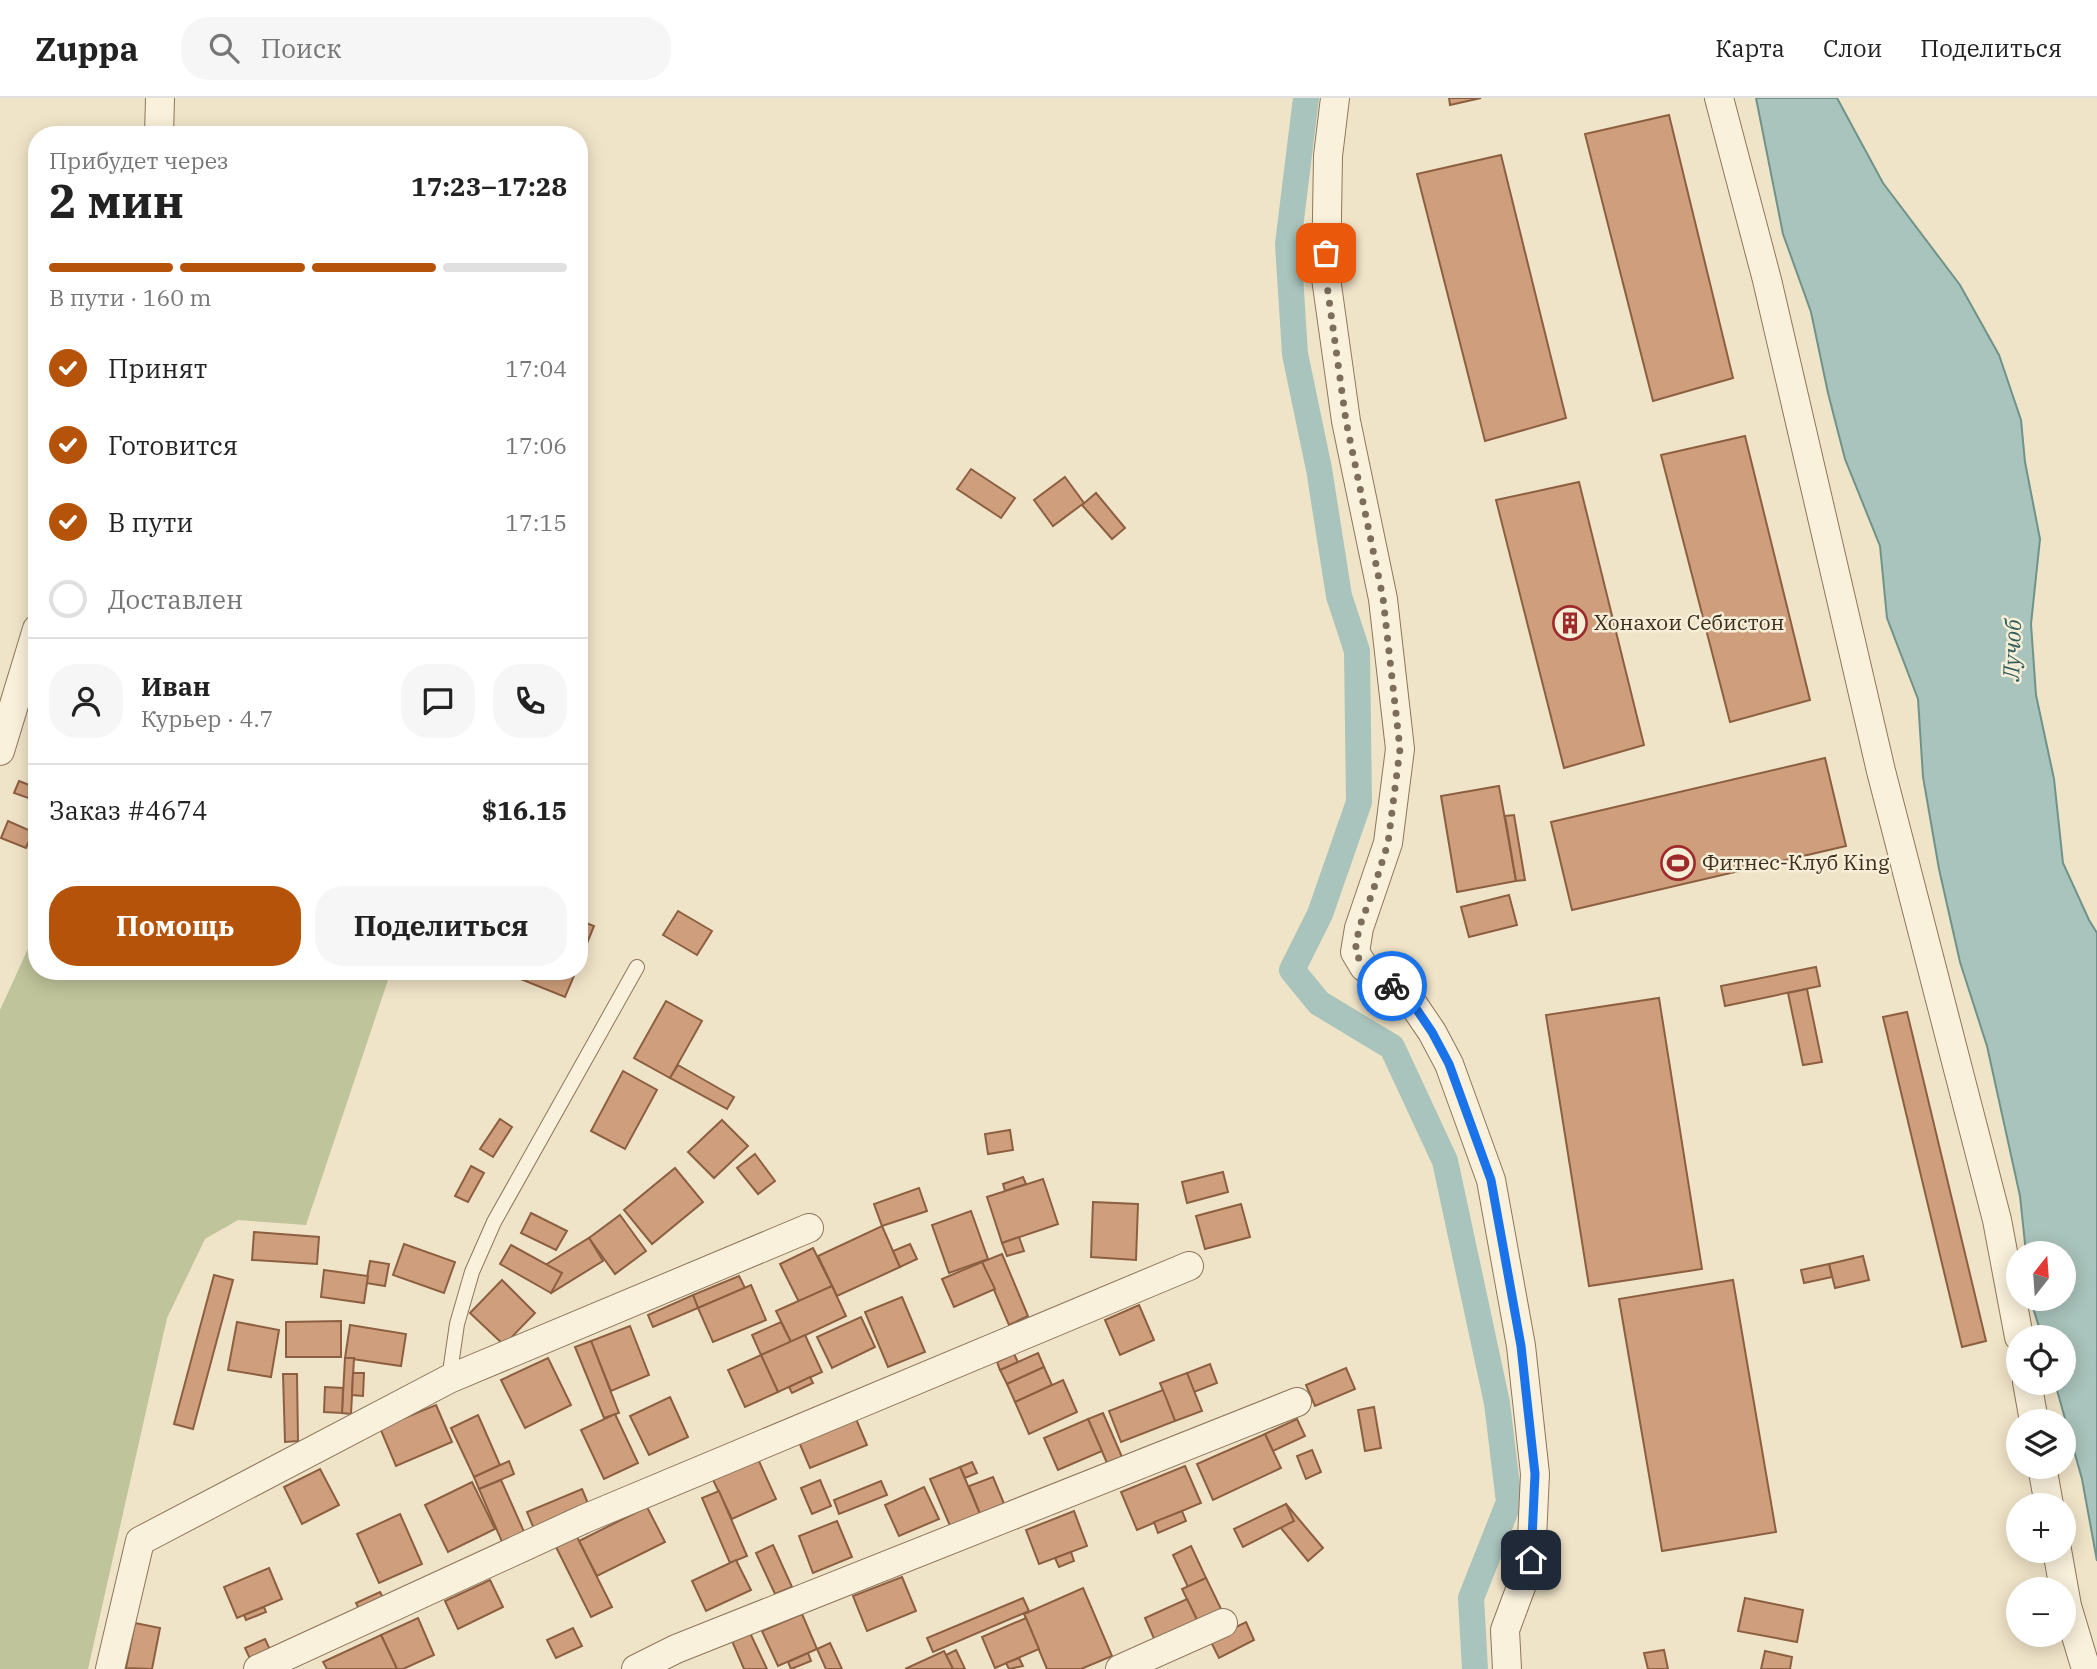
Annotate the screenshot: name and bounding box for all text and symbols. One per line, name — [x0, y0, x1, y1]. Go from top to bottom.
search box — [181, 17, 671, 80]
text: Zuppa — [35, 27, 139, 70]
icon: search — [205, 29, 243, 67]
text: Поиск — [261, 31, 341, 65]
text: Карта — [1715, 32, 1785, 64]
text: Слои — [1823, 32, 1882, 64]
text: Поделиться — [1920, 32, 2062, 64]
text: Прибудет через — [49, 145, 229, 175]
text: 17:23–17:28 — [411, 169, 567, 203]
text: 2 мин — [49, 171, 184, 231]
pin — [1296, 223, 1356, 283]
icon: bag — [1307, 234, 1345, 272]
text: В пути · 160 m — [49, 282, 211, 312]
icon: check — [49, 349, 87, 387]
text: Принят — [108, 351, 207, 385]
text: 17:04 — [505, 353, 567, 383]
icon: check — [49, 426, 87, 464]
text: Готовится — [108, 428, 238, 462]
text: 17:06 — [505, 430, 567, 460]
icon: check — [49, 503, 87, 541]
text: В пути — [108, 505, 193, 539]
text: 17:15 — [505, 507, 567, 537]
text: Доставлен — [108, 582, 243, 616]
building icon: Хонахои Себистон — [1551, 604, 1589, 642]
place label: Хонахои Себистон — [1594, 608, 1784, 636]
water label: Лучоб — [1995, 617, 2027, 682]
button: person — [49, 664, 123, 738]
button: chat — [401, 664, 475, 738]
button: phone — [493, 664, 567, 738]
text: Иван — [141, 669, 210, 703]
text: Курьер · 4.7 — [141, 703, 273, 733]
text: Заказ #4674 — [49, 793, 208, 827]
text: $16.15 — [482, 793, 567, 827]
sports icon: Фитнес-Клуб King — [1659, 844, 1697, 882]
place label: Фитнес-Клуб King — [1702, 848, 1890, 876]
button: Помощь — [49, 886, 301, 966]
button: Поделиться — [315, 886, 567, 966]
courier — [1357, 951, 1427, 1021]
icon: bike — [1373, 967, 1411, 1005]
north arrow — [2006, 1241, 2076, 1311]
map controls — [2006, 1241, 2076, 1647]
button: locate — [2006, 1325, 2076, 1395]
button: layers — [2006, 1409, 2076, 1479]
button: + — [2006, 1493, 2076, 1563]
pin — [1501, 1530, 1561, 1590]
icon: home — [1512, 1541, 1550, 1579]
button: − — [2006, 1577, 2076, 1647]

